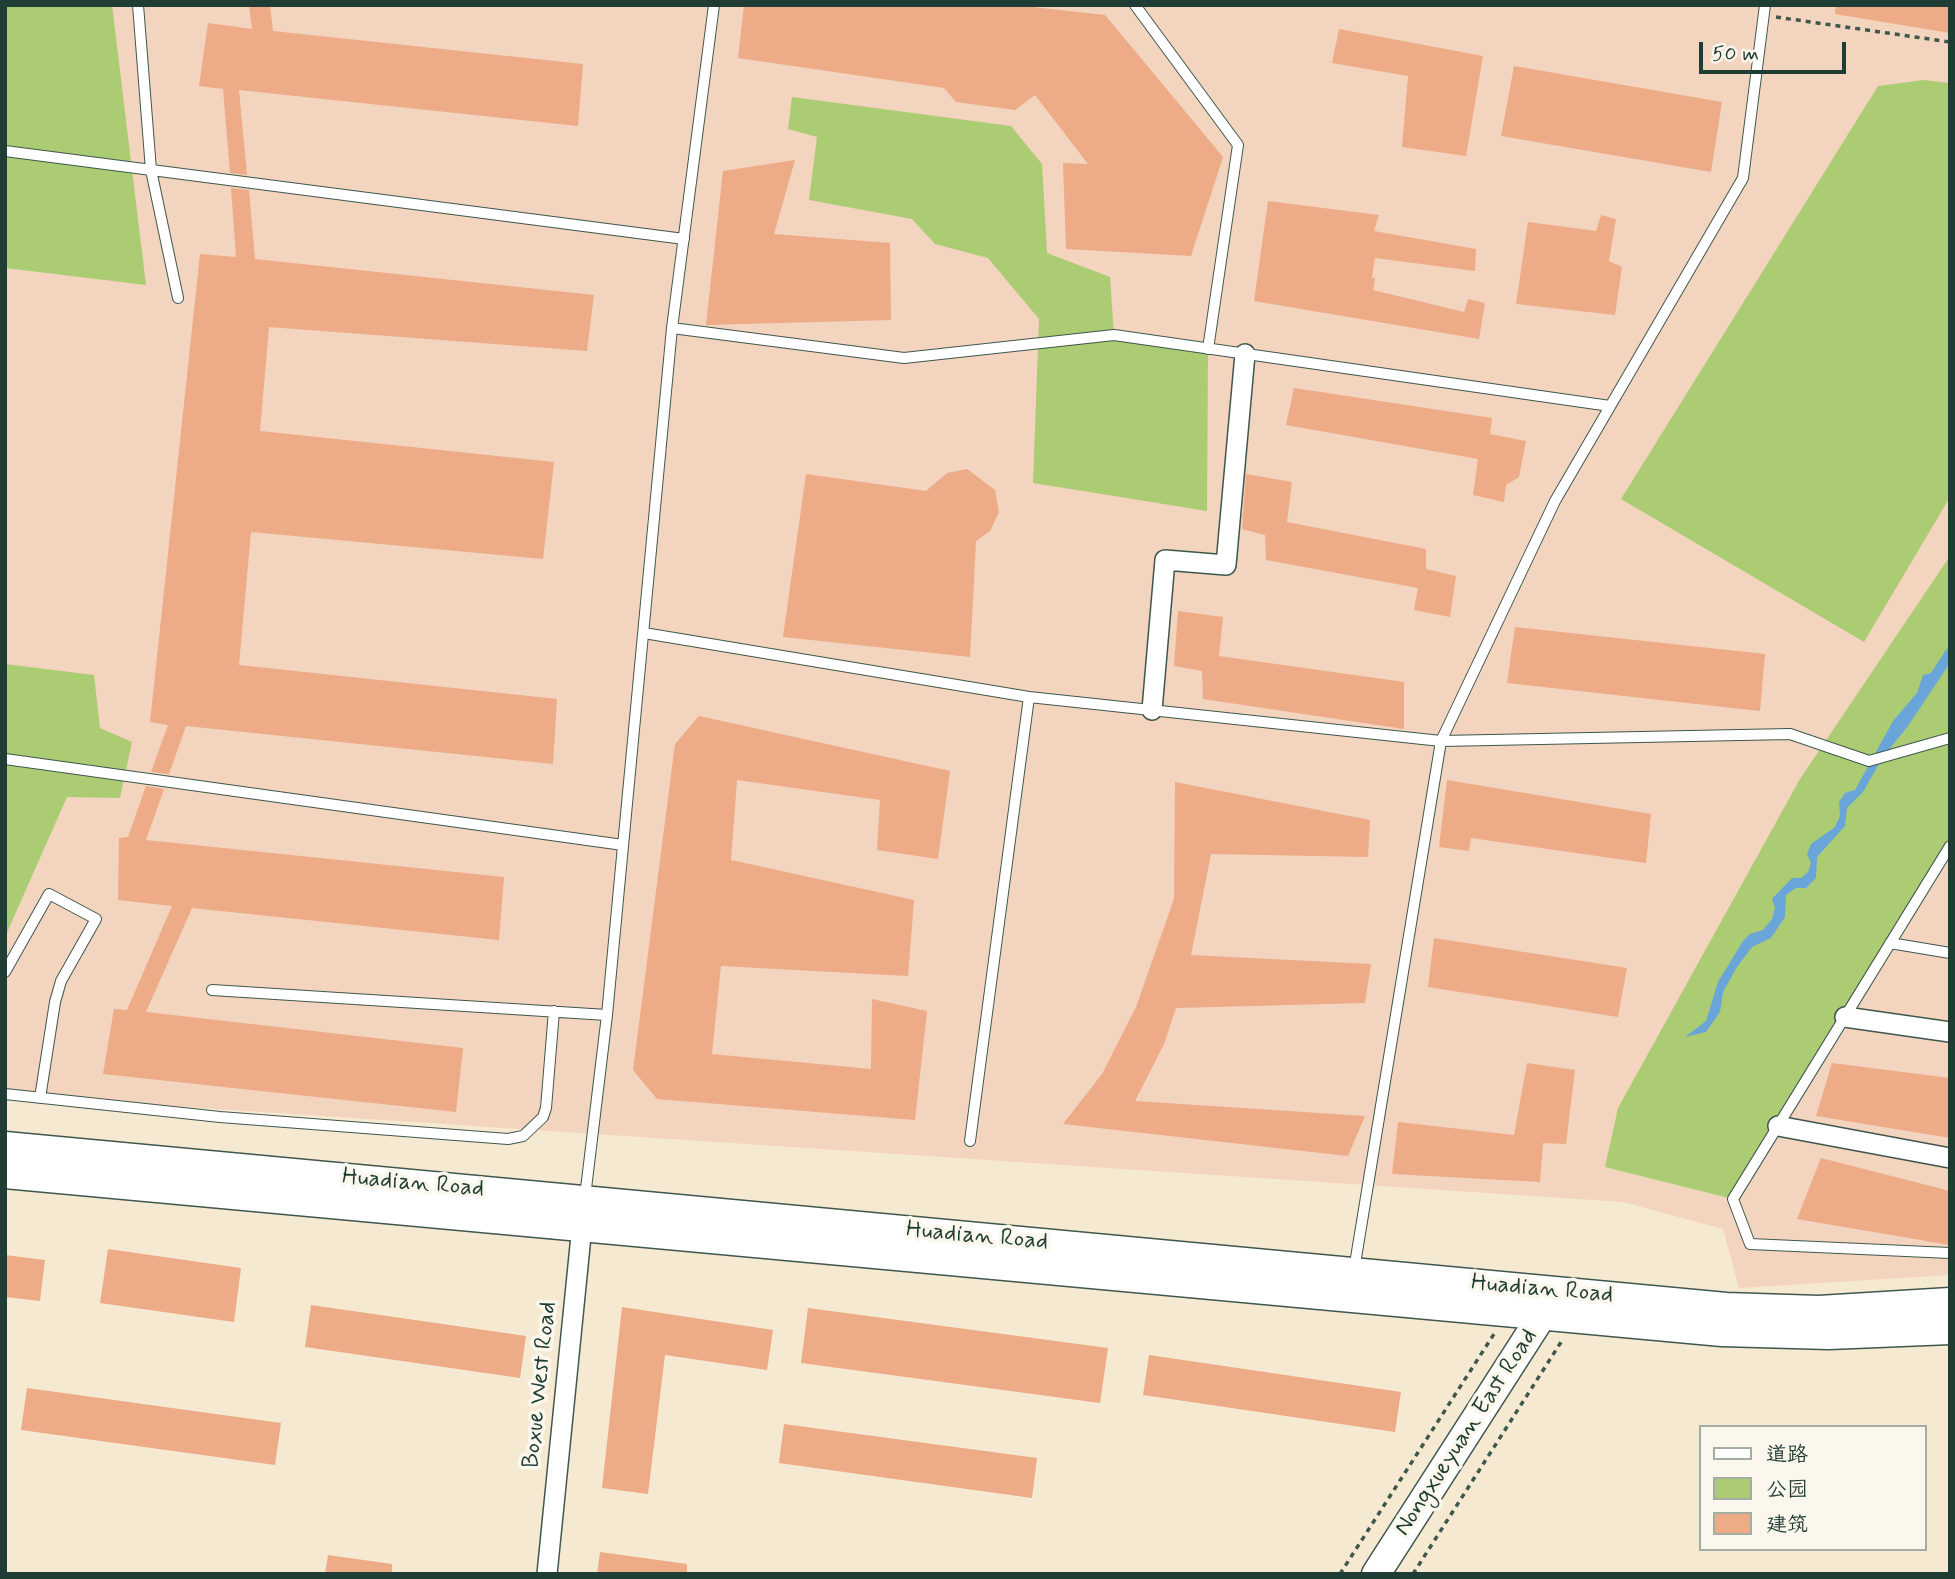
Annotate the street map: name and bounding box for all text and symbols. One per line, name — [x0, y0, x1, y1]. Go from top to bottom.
scale bar — [1703, 28, 1850, 72]
text: 50 m — [1712, 40, 1759, 68]
street label: Huadian Road — [341, 1163, 485, 1205]
street label: Huadian Road — [905, 1216, 1049, 1258]
street label: Huadian Road — [1470, 1269, 1614, 1311]
street label: Boxue West Road — [518, 1300, 564, 1470]
street label: Nongxueyuan East Road — [1389, 1324, 1545, 1542]
legend — [1700, 1425, 1927, 1551]
text: 道路 — [1766, 1441, 1808, 1469]
text: 公园 — [1766, 1476, 1808, 1504]
text: 建筑 — [1766, 1511, 1808, 1539]

